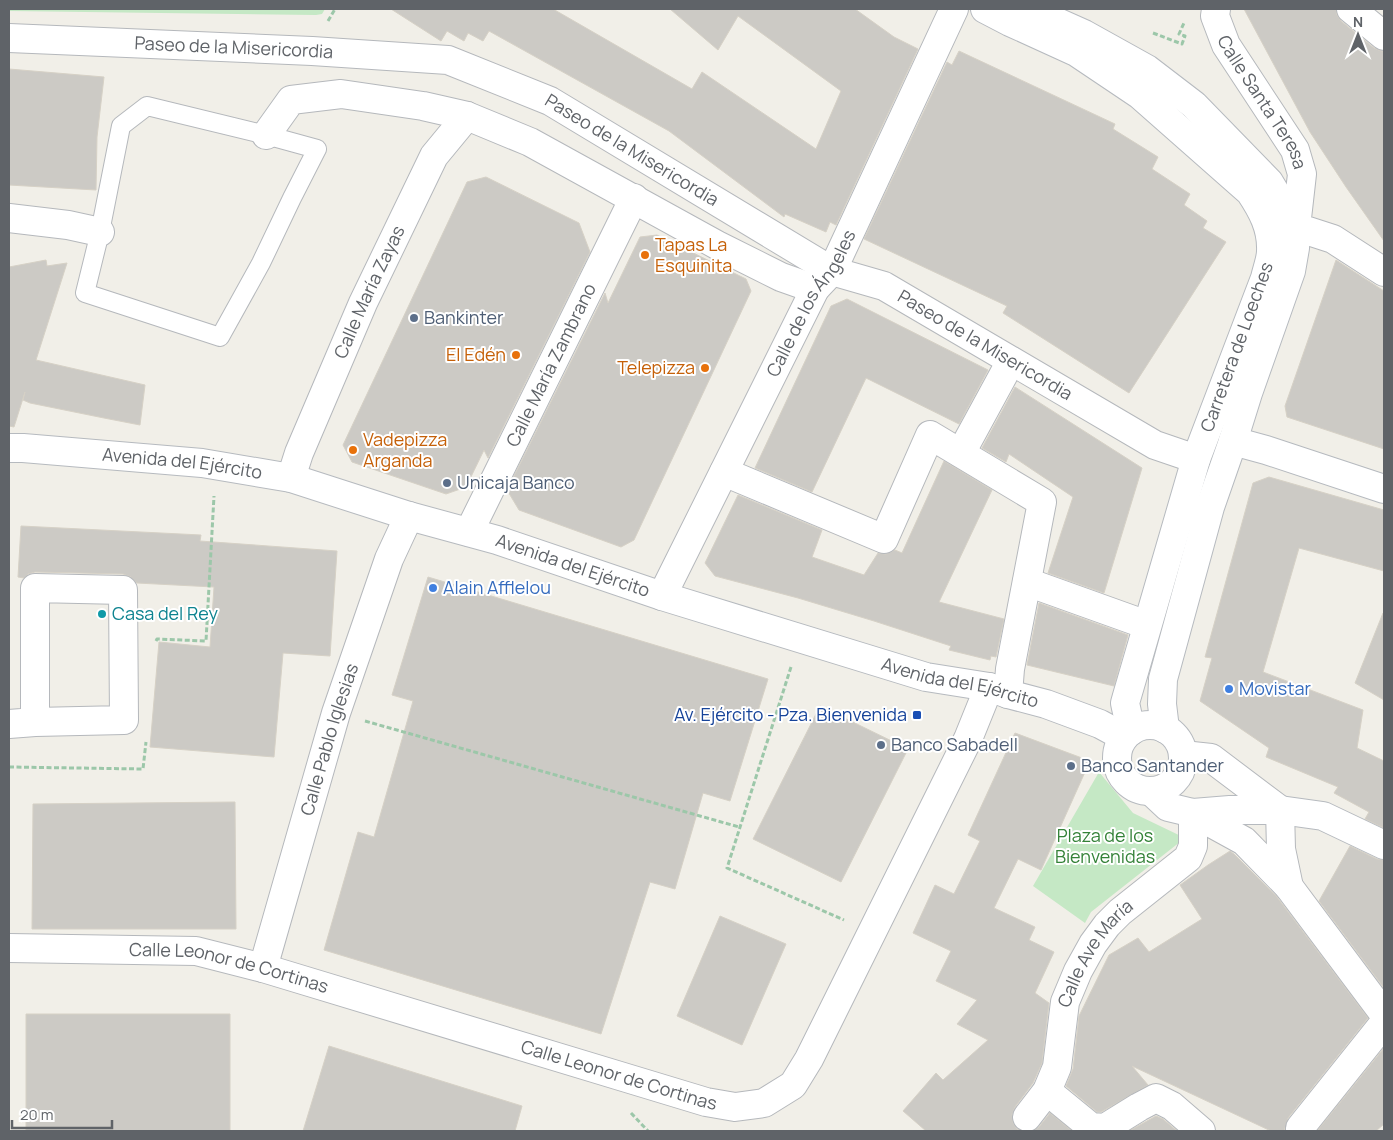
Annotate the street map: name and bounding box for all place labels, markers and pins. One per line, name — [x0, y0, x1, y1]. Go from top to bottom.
place label: Tapas La Esquinita — [655, 232, 732, 277]
marker: Tapas La Esquinita — [639, 249, 651, 261]
place label: Bankinter — [424, 305, 504, 329]
marker: Bankinter — [408, 312, 420, 324]
place label: El Edén — [446, 342, 506, 366]
marker: El Edén — [510, 349, 522, 361]
place label: Telepizza — [617, 355, 695, 379]
marker: Telepizza — [699, 362, 711, 374]
place label: Vadepizza Arganda — [363, 427, 447, 472]
marker: Vadepizza Arganda — [347, 444, 359, 456]
place label: Unicaja Banco — [457, 470, 575, 494]
marker: Unicaja Banco — [441, 477, 453, 489]
place label: Alain Afflelou — [443, 575, 551, 599]
marker: Alain Afflelou — [427, 582, 439, 594]
place label: Casa del Rey — [112, 601, 219, 625]
marker: Casa del Rey — [96, 608, 108, 620]
place label: Movistar — [1239, 676, 1311, 700]
marker: Movistar — [1223, 683, 1235, 695]
place label: Av. Ejército - Pza. Bienvenida — [674, 702, 907, 726]
marker: Av. Ejército - Pza. Bienvenida — [911, 709, 923, 721]
place label: Banco Sabadell — [891, 732, 1018, 756]
marker: Banco Sabadell — [875, 739, 887, 751]
place label: Banco Santander — [1081, 753, 1224, 777]
marker: Banco Santander — [1065, 760, 1077, 772]

